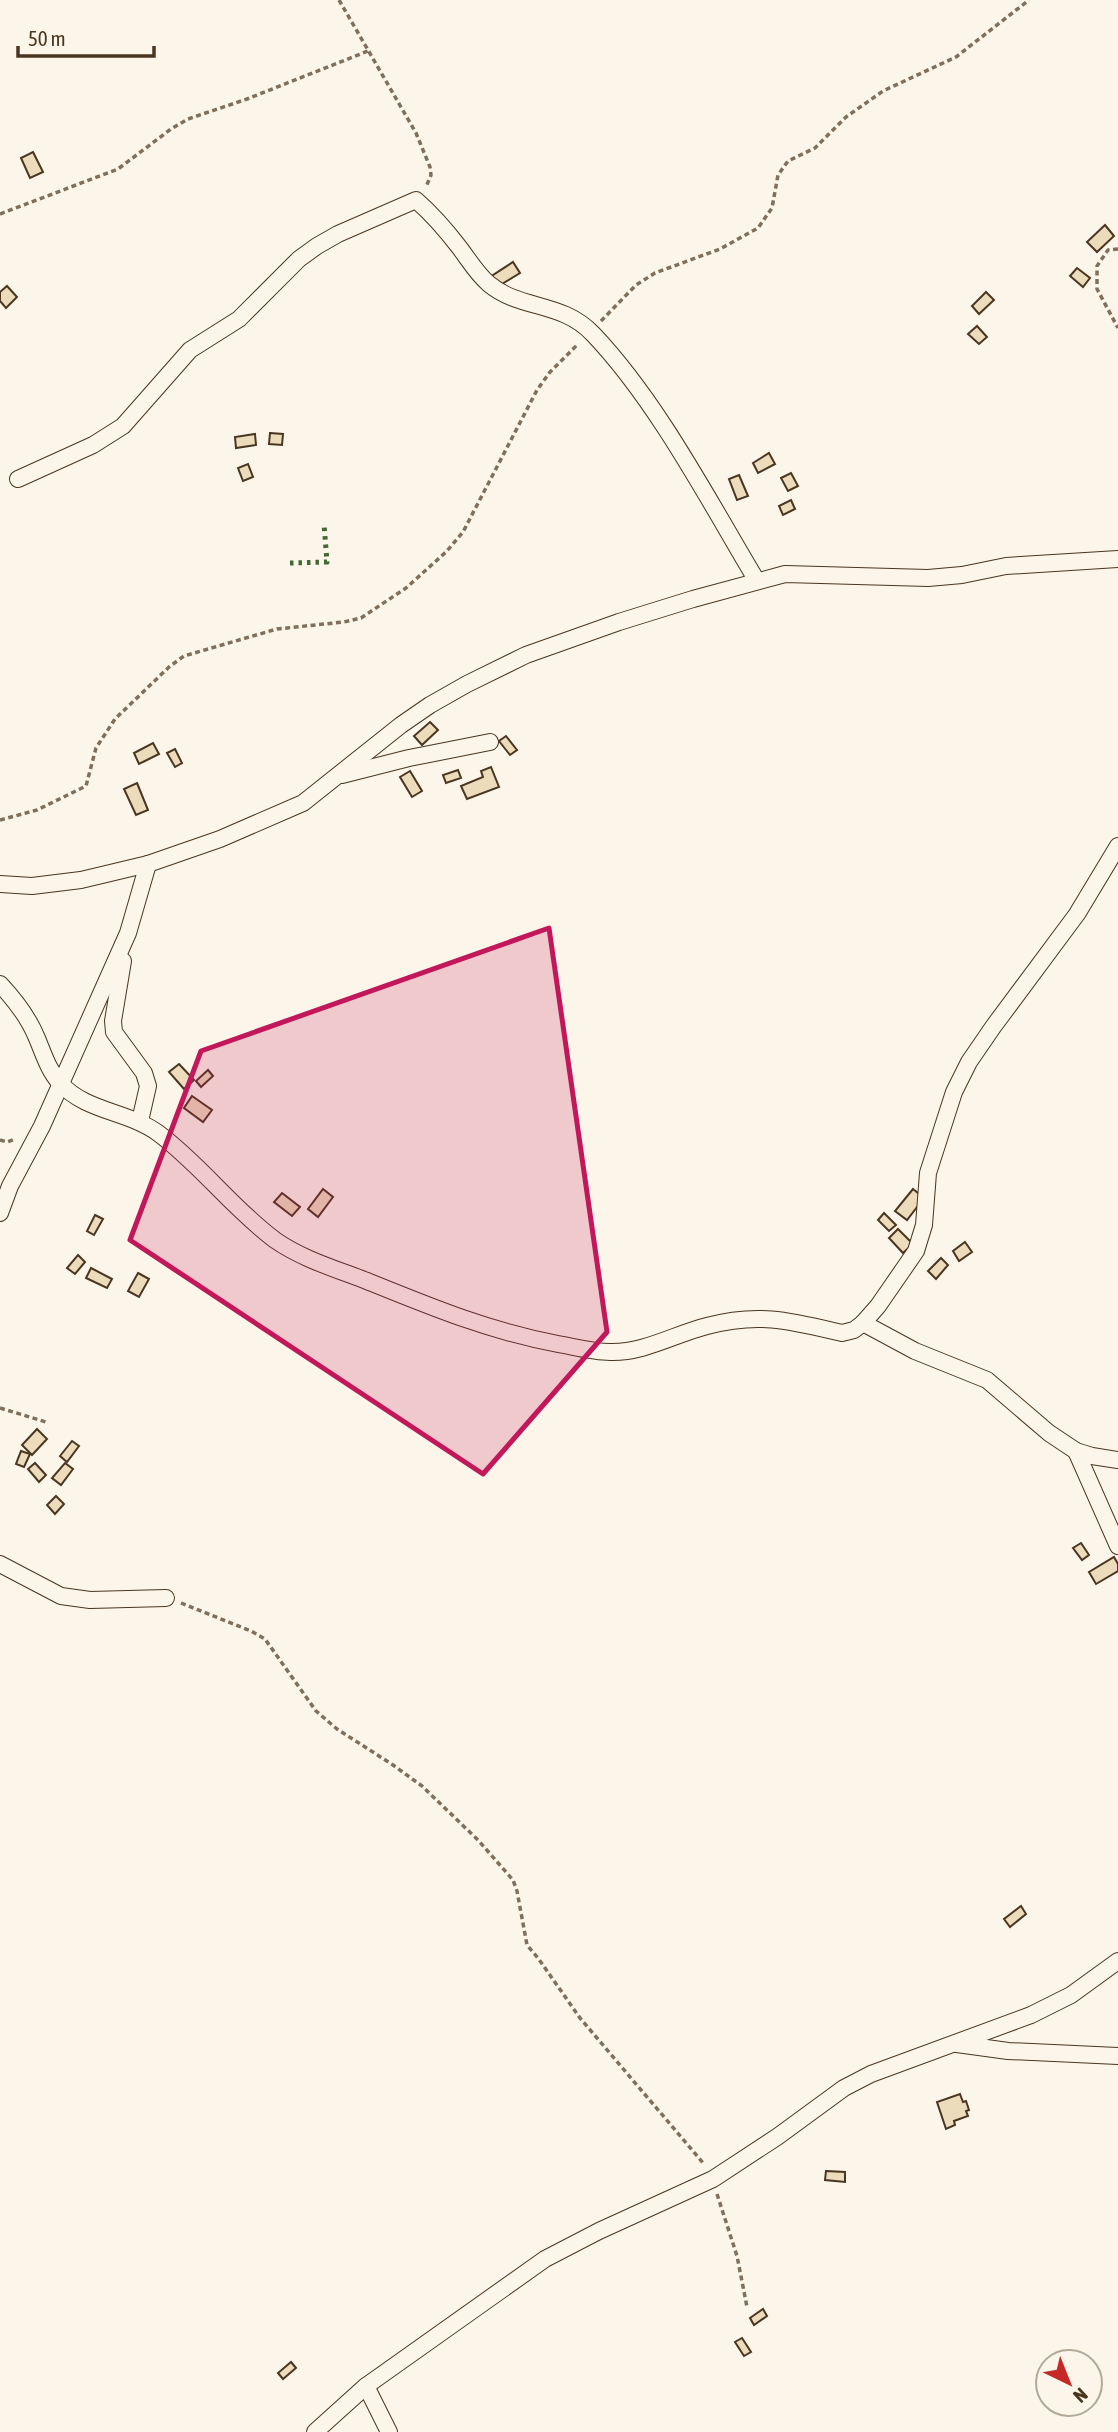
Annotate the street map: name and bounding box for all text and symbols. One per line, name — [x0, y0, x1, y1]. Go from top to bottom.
scale bar — [18, 14, 154, 58]
text: 50 m — [28, 26, 66, 50]
north arrow — [1034, 2348, 1104, 2418]
text: N — [1069, 2384, 1092, 2407]

